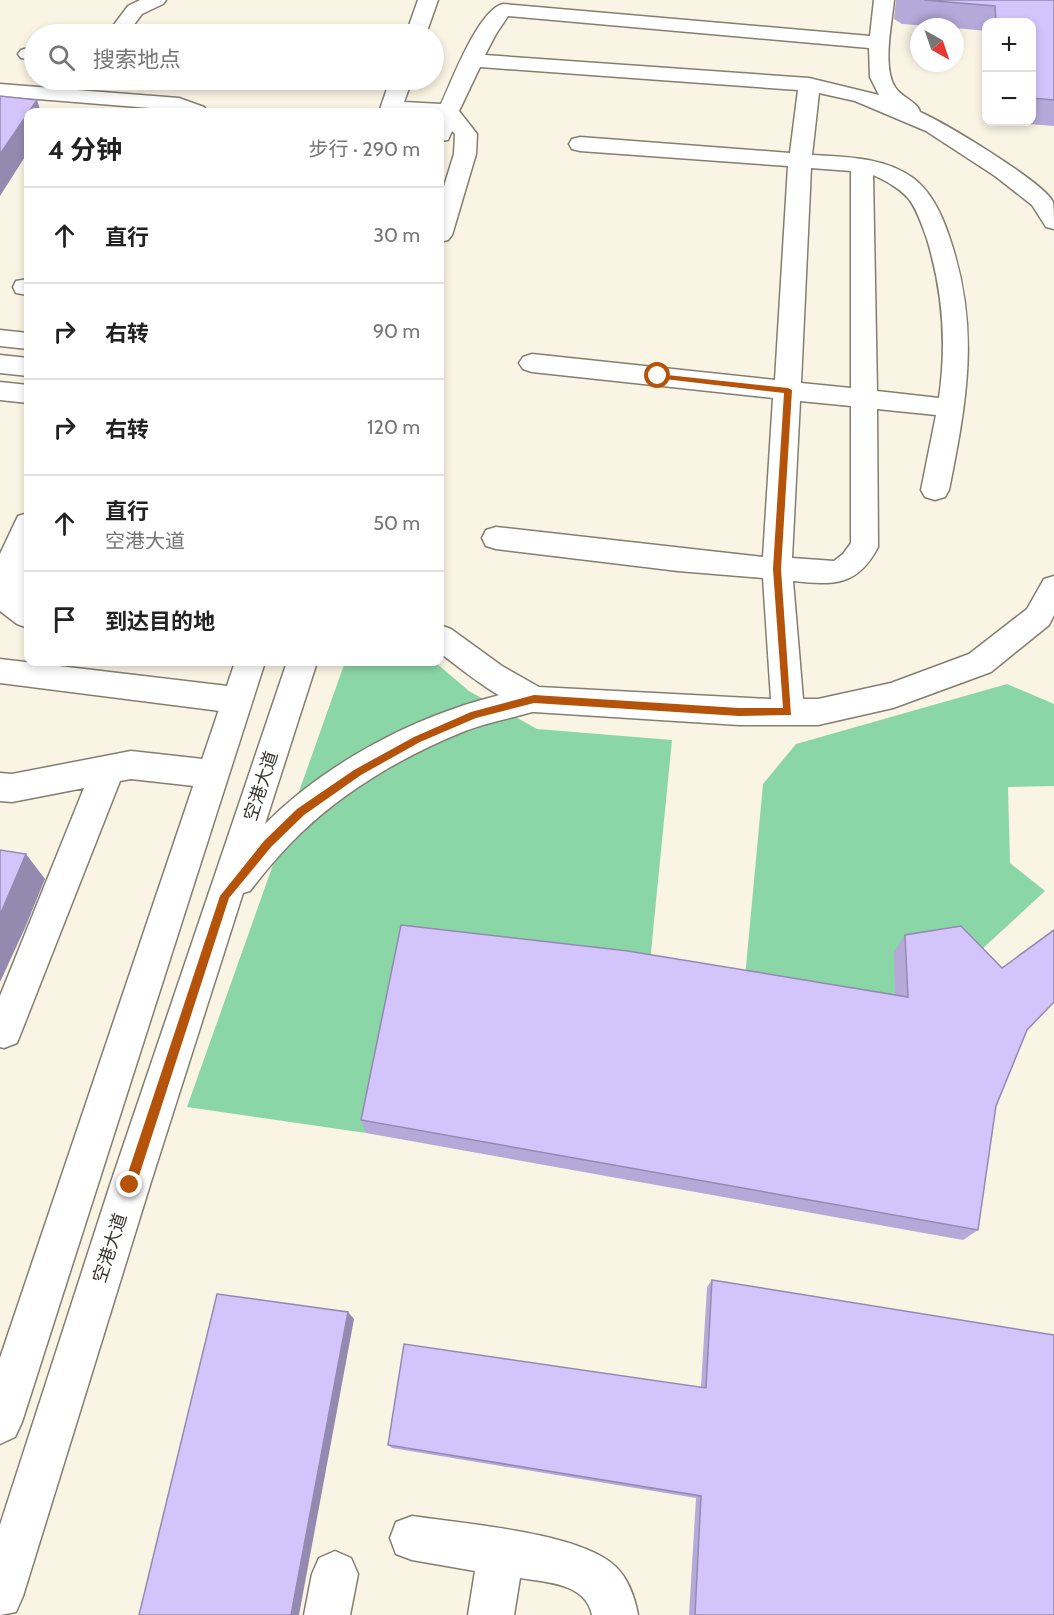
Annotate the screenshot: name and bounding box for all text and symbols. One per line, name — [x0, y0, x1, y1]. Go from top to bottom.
north arrow — [910, 18, 964, 72]
map controls — [982, 18, 1036, 126]
button: + — [982, 18, 1036, 72]
search box — [24, 24, 444, 90]
icon: search — [45, 41, 78, 74]
text: 搜索地点 — [93, 46, 181, 73]
button: − — [982, 72, 1036, 126]
text: 4 分钟 — [48, 134, 122, 166]
text: 步行 · 290 m — [308, 137, 420, 161]
icon: ahead — [48, 219, 81, 252]
text: 30 m — [373, 223, 420, 247]
text: 直行 — [105, 224, 149, 251]
icon: right — [48, 315, 81, 348]
text: 90 m — [373, 319, 420, 343]
text: 右转 — [105, 320, 149, 347]
route start — [644, 362, 670, 388]
icon: right — [48, 411, 81, 444]
text: 120 m — [367, 415, 420, 439]
text: 右转 — [105, 416, 149, 443]
text: 直行 — [105, 498, 149, 525]
icon: ahead — [48, 507, 81, 540]
text: 50 m — [373, 511, 420, 535]
text: 空港大道 — [105, 529, 185, 553]
icon: arrive — [48, 603, 81, 636]
text: 到达目的地 — [105, 608, 215, 635]
street label: 空港大道 — [239, 748, 283, 824]
route end — [116, 1171, 142, 1197]
street label: 空港大道 — [88, 1210, 132, 1286]

